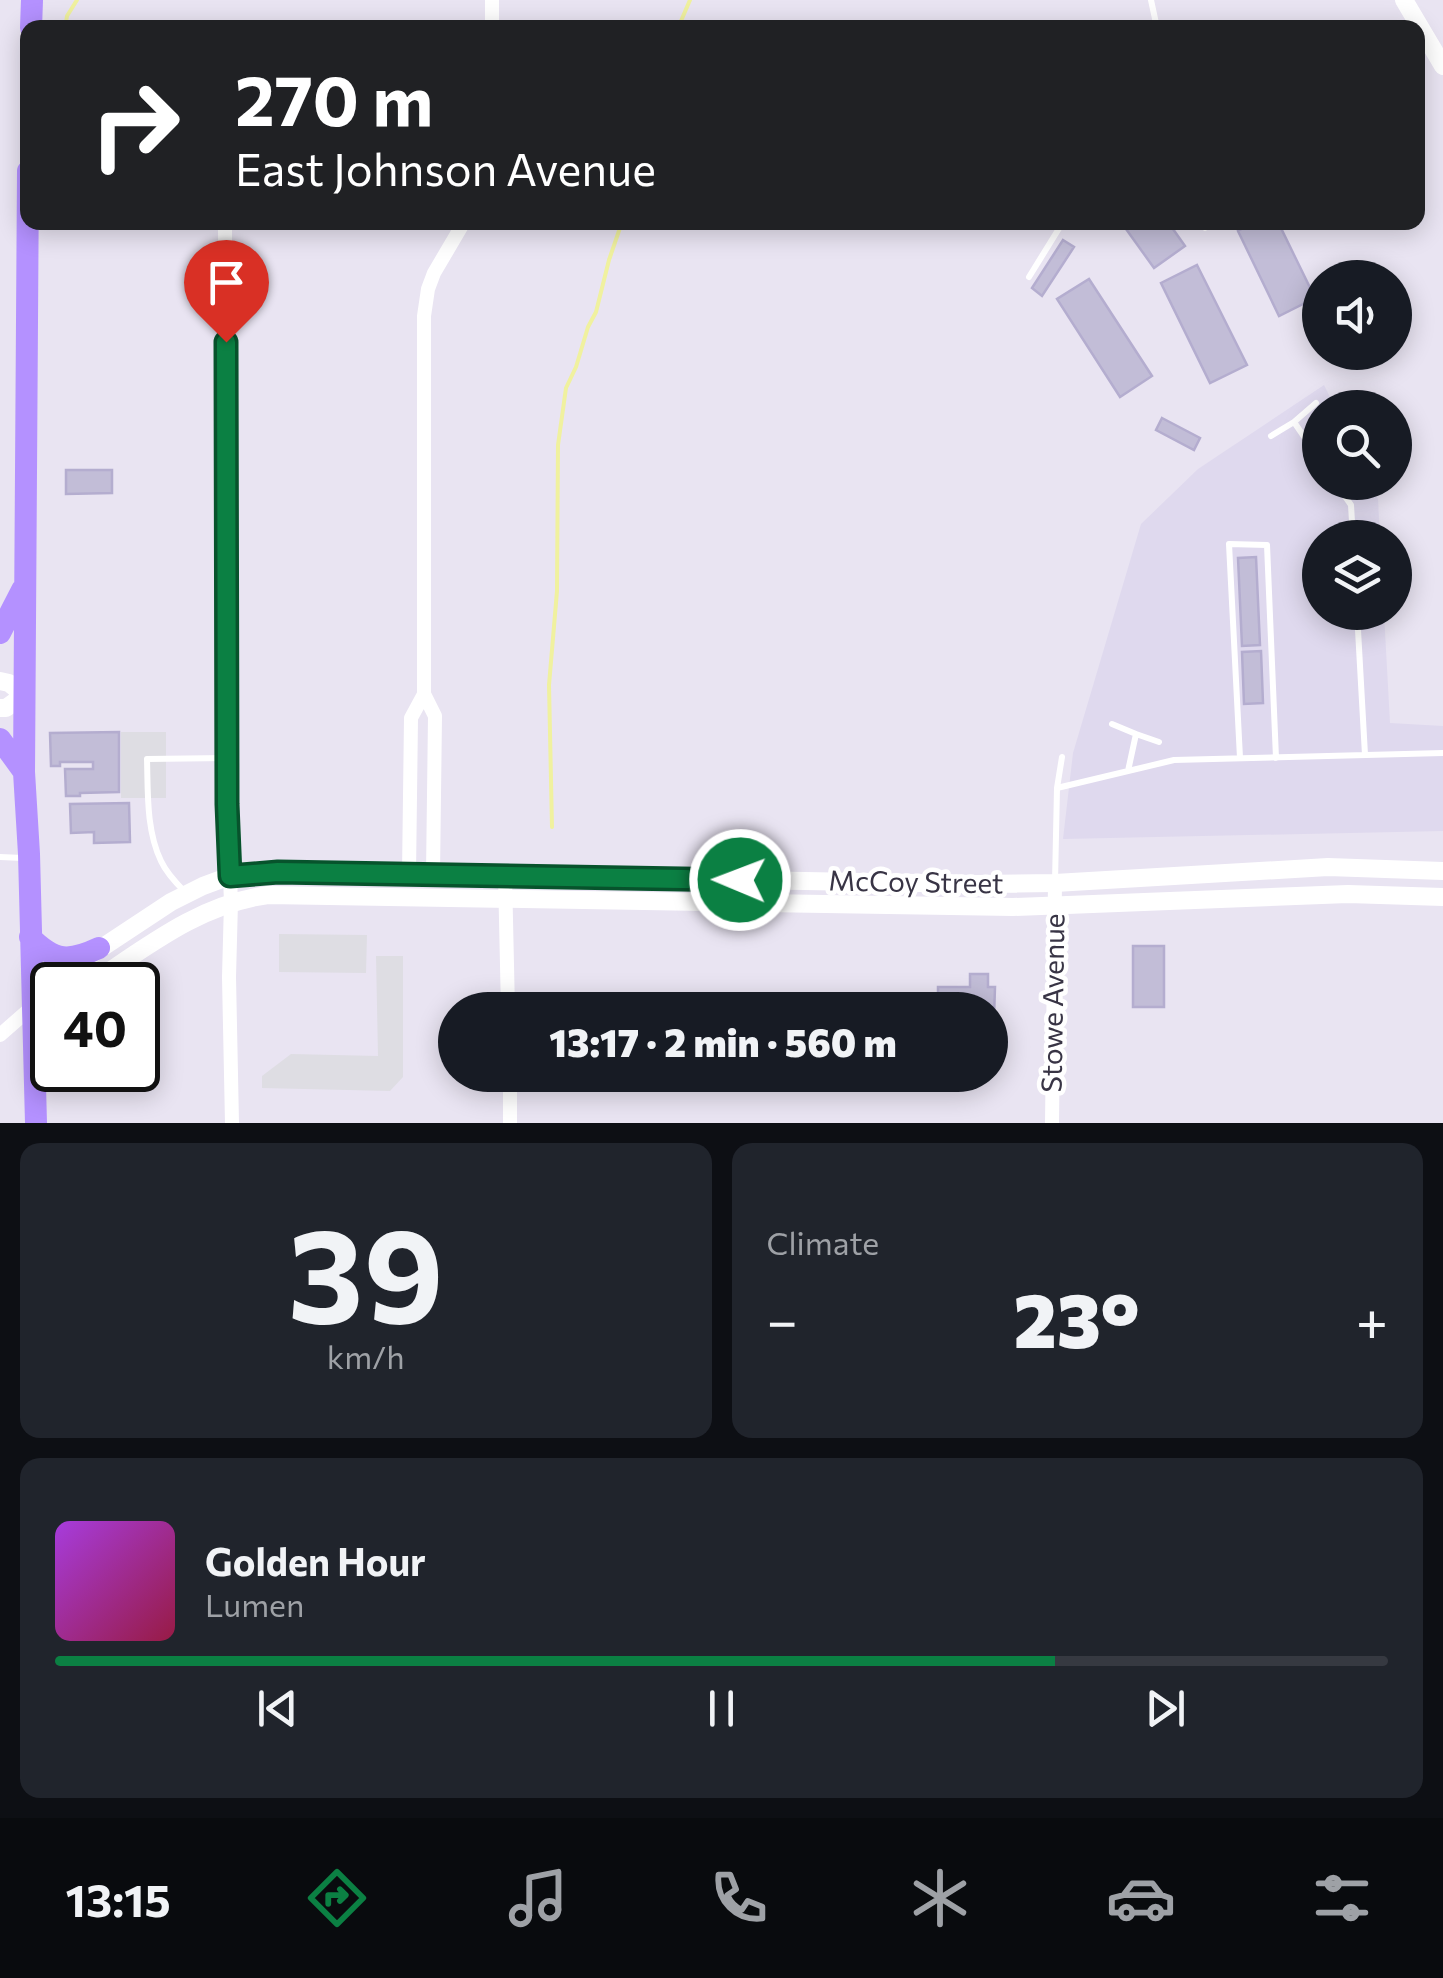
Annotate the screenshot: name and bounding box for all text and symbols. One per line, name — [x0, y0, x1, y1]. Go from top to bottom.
text: 270 m — [235, 55, 433, 140]
icon: right — [70, 60, 200, 190]
text: East Johnson Avenue — [235, 140, 656, 195]
pin — [184, 240, 269, 343]
icon: arrive — [199, 255, 254, 310]
map controls — [1302, 260, 1412, 630]
button: sound — [1302, 260, 1412, 370]
button: search — [1302, 390, 1412, 500]
button: layers — [1302, 520, 1412, 630]
position arrow — [688, 828, 792, 932]
street label: McCoy Street — [828, 862, 1004, 900]
street label: Stowe Avenue — [1033, 913, 1071, 1093]
speed limit sign: 40 — [30, 962, 160, 1092]
text: 13:17 · 2 min · 560 m — [549, 1018, 897, 1065]
text: 39 — [288, 1191, 444, 1350]
text: Climate — [767, 1222, 879, 1262]
text: 23° — [1014, 1272, 1140, 1363]
text: − — [767, 1285, 798, 1352]
text: + — [1356, 1285, 1388, 1352]
text: km/h — [327, 1336, 405, 1376]
text: Golden Hour — [205, 1537, 426, 1584]
text: Lumen — [205, 1584, 304, 1624]
icon: previous — [250, 1681, 305, 1736]
icon: pause — [694, 1681, 749, 1736]
icon: next — [1138, 1681, 1193, 1736]
icon: directions — [302, 1863, 372, 1933]
icon: music — [503, 1863, 573, 1933]
icon: phone — [704, 1863, 774, 1933]
icon: climate — [905, 1863, 975, 1933]
icon: car — [1106, 1863, 1176, 1933]
icon: filters — [1307, 1863, 1377, 1933]
text: 13:15 — [66, 1871, 171, 1926]

